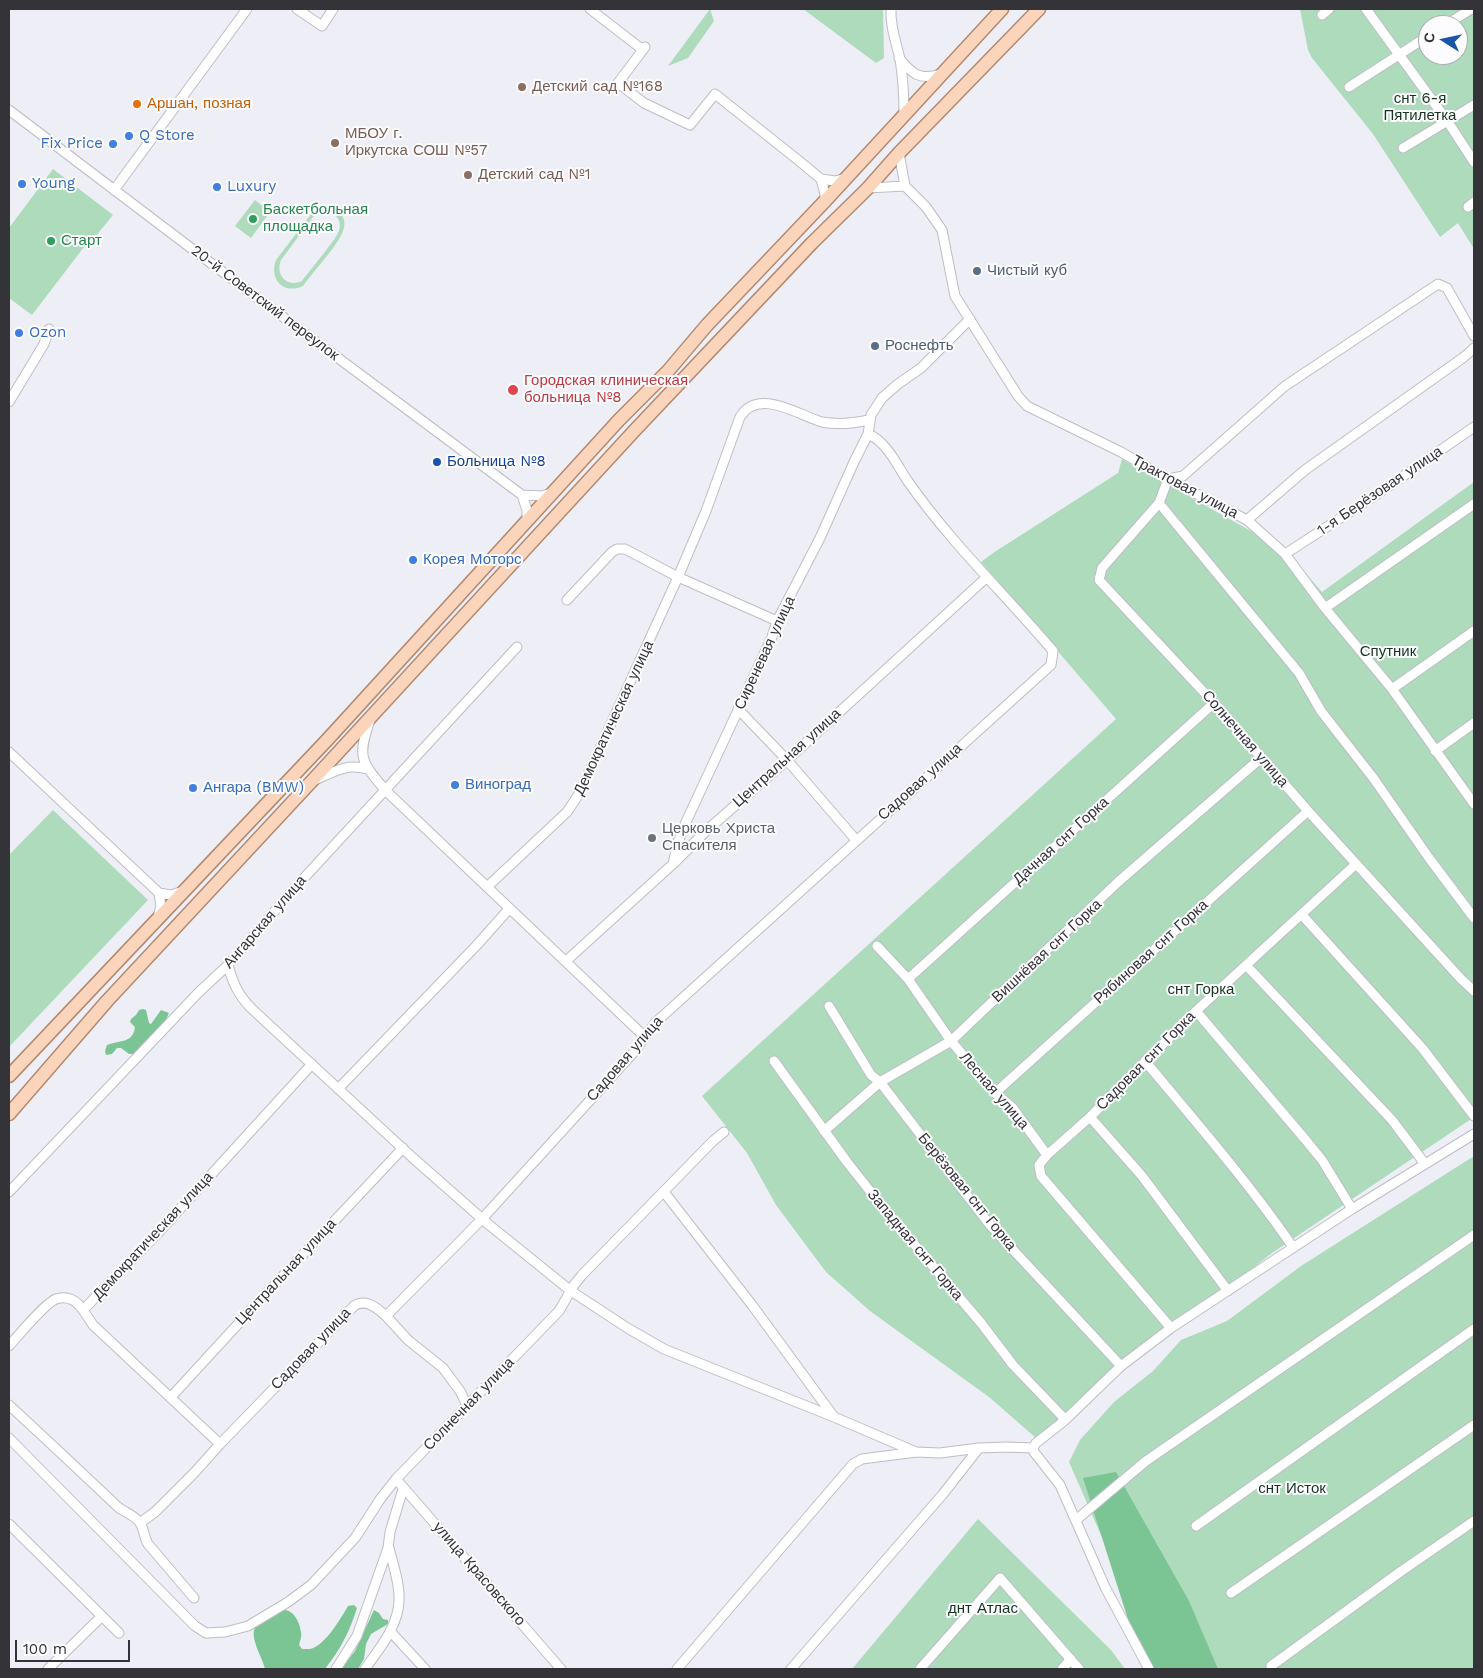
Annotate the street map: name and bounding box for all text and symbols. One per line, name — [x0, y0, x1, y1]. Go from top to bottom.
north arrow — [1418, 15, 1468, 65]
text: С — [1420, 31, 1438, 44]
place label: Детский сад №168 — [532, 78, 663, 96]
marker: Детский сад №168 — [516, 81, 528, 93]
park label: снт 6-я Пятилетка — [1384, 90, 1456, 125]
place label: Аршан, позная — [147, 95, 251, 113]
marker: Аршан, позная — [131, 98, 143, 110]
place label: МБОУ г. Иркутска СОШ №57 — [345, 125, 487, 160]
place label: Q Store — [139, 127, 195, 145]
marker: Q Store — [123, 130, 135, 142]
place label: Fix Price — [40, 135, 103, 153]
marker: МБОУ г. Иркутска СОШ №57 — [329, 137, 341, 149]
marker: Fix Price — [107, 138, 119, 150]
place label: Детский сад №1 — [478, 166, 591, 184]
marker: Детский сад №1 — [462, 169, 474, 181]
place label: Young — [32, 175, 75, 193]
marker: Young — [16, 178, 28, 190]
place label: Luxury — [227, 178, 276, 196]
marker: Luxury — [211, 181, 223, 193]
place label: Баскетбольная площадка — [263, 201, 368, 236]
marker: Баскетбольная площадка — [247, 213, 259, 225]
place label: Старт — [61, 232, 102, 250]
marker: Старт — [45, 235, 57, 247]
street label: 20-й Советский переулок — [187, 241, 343, 365]
place label: Чистый куб — [987, 262, 1067, 280]
marker: Чистый куб — [971, 265, 983, 277]
place label: Ozon — [29, 324, 66, 342]
marker: Ozon — [13, 327, 25, 339]
place label: Роснефть — [885, 337, 954, 355]
marker: Роснефть — [869, 340, 881, 352]
place label: Городская клиническая больница №8 — [524, 372, 688, 407]
marker: Городская клиническая больница №8 — [506, 383, 520, 397]
street label: 1-я Берёзовая улица — [1314, 442, 1446, 540]
street label: Трактовая улица — [1129, 451, 1241, 523]
place label: Больница №8 — [447, 453, 546, 471]
marker: Больница №8 — [431, 456, 443, 468]
place label: Корея Моторс — [423, 551, 522, 569]
marker: Корея Моторс — [407, 554, 419, 566]
street label: Сиреневая улица — [731, 593, 799, 713]
street label: Демократическая улица — [570, 638, 658, 798]
park label: Спутник — [1360, 643, 1416, 661]
street label: Солнечная улица — [1198, 687, 1292, 791]
street label: Центральная улица — [729, 705, 845, 811]
street label: Садовая улица — [874, 739, 966, 825]
place label: Виноград — [465, 776, 531, 794]
place label: Ангара (BMW) — [203, 779, 304, 797]
marker: Виноград — [449, 779, 461, 791]
marker: Ангара (BMW) — [187, 782, 199, 794]
street label: Дачная снт Горка — [1009, 793, 1113, 889]
place label: Церковь Христа Спасителя — [662, 820, 775, 855]
marker: Церковь Христа Спасителя — [646, 832, 658, 844]
street label: Ангарская улица — [220, 872, 310, 972]
street label: Вишнёвая снт Горка — [988, 896, 1106, 1006]
street label: Рябиновая снт Горка — [1090, 896, 1212, 1008]
park label: снт Горка — [1168, 981, 1234, 999]
street label: Садовая снт Горка — [1093, 1008, 1199, 1114]
street label: Садовая улица — [583, 1013, 667, 1105]
street label: Лесная улица — [955, 1049, 1033, 1133]
street label: Берёзовая снт Горка — [914, 1130, 1020, 1254]
street label: Демократическая улица — [89, 1168, 217, 1304]
street label: Западная снт Горка — [863, 1186, 967, 1304]
street label: Центральная улица — [232, 1215, 340, 1329]
street label: Садовая улица — [267, 1304, 355, 1394]
street label: Солнечная улица — [420, 1354, 518, 1454]
park label: снт Исток — [1258, 1480, 1326, 1498]
street label: улица Красовского — [429, 1518, 529, 1630]
park label: днт Атлас — [948, 1600, 1018, 1618]
scale bar — [18, 1630, 132, 1662]
text: 100 m — [23, 1640, 67, 1658]

